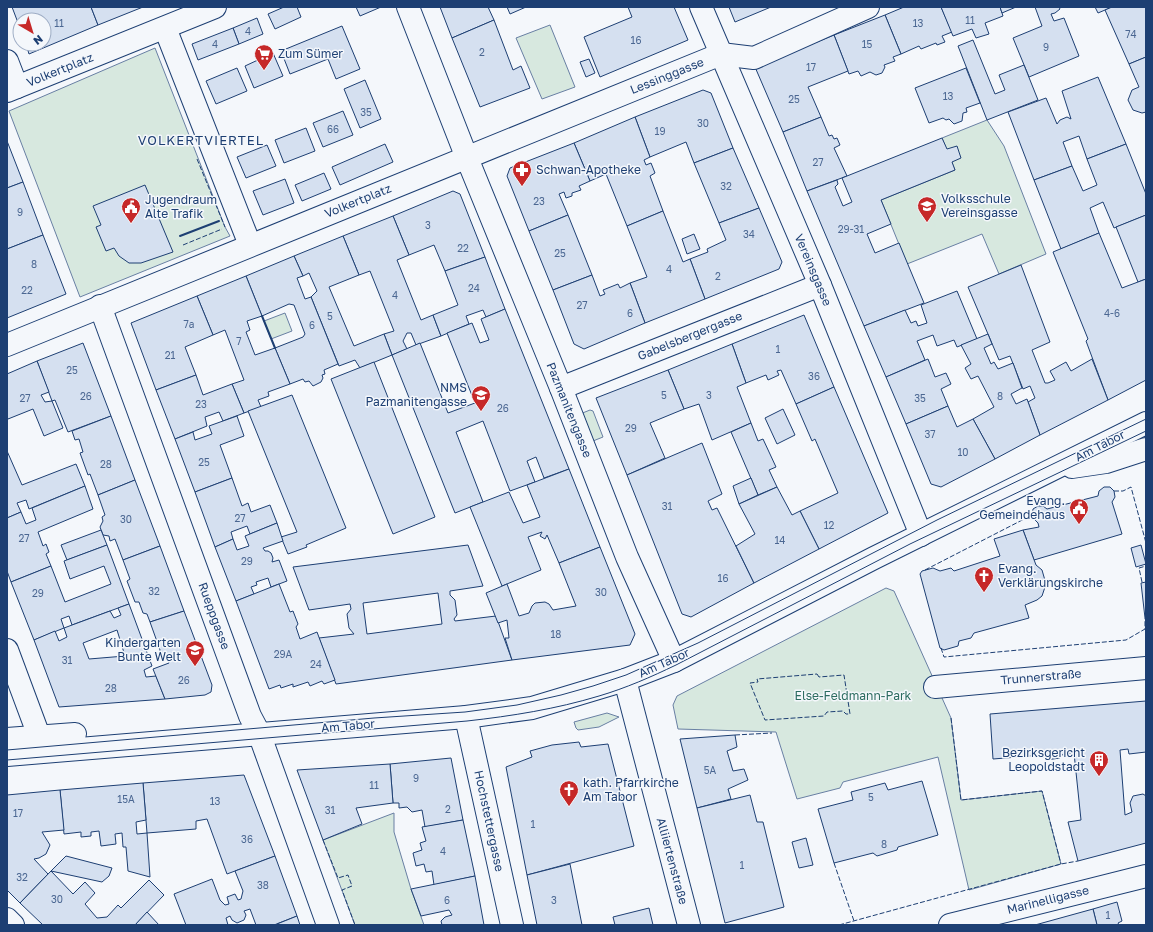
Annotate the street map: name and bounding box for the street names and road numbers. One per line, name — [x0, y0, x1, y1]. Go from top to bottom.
street label: Volkertplatz — [24, 49, 95, 90]
street label: Lessinggasse — [628, 54, 706, 97]
street label: Volkertplatz — [322, 180, 393, 221]
street label: Vereinsgasse — [792, 232, 835, 308]
street label: Gabelsbergergasse — [635, 308, 744, 363]
street label: Pazmanitengasse — [543, 360, 595, 460]
street label: Am Tabor — [1072, 426, 1128, 465]
street label: Rueppgasse — [195, 580, 234, 652]
street label: Am Tabor — [636, 645, 692, 680]
street label: Trunnerstraße — [1000, 665, 1082, 688]
street label: Am Tabor — [320, 716, 376, 735]
street label: Hochstettergasse — [471, 769, 508, 873]
street label: Alliiertenstraße — [654, 816, 691, 906]
street label: Marinelligasse — [1005, 882, 1091, 917]

